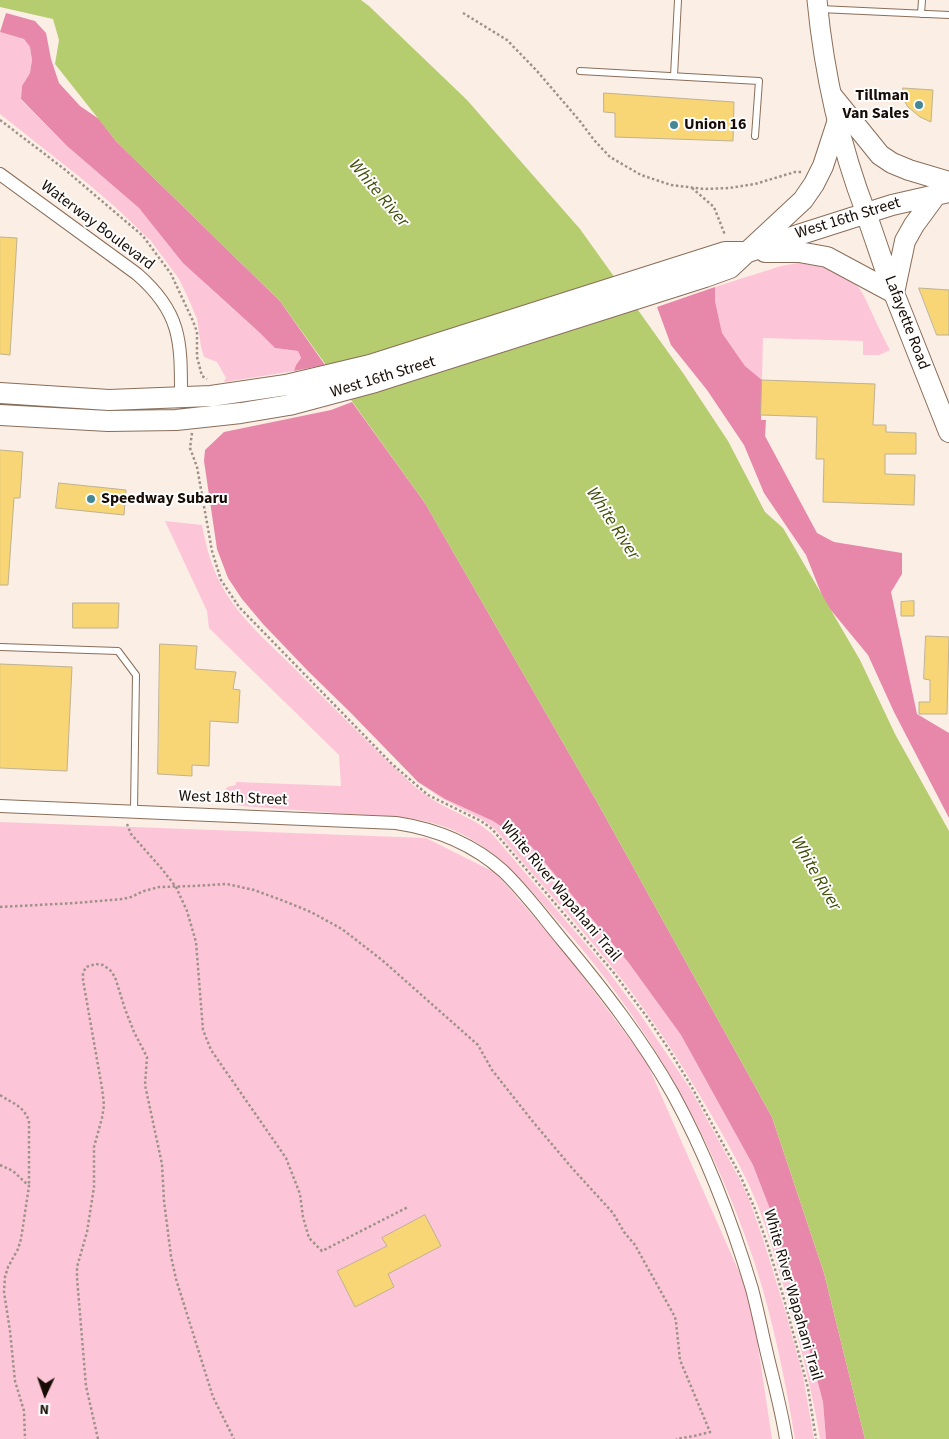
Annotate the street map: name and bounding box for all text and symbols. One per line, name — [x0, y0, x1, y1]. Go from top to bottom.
place label: Tillman Van Sales — [843, 86, 909, 124]
marker: Tillman Van Sales — [913, 99, 925, 111]
place label: Union 16 — [684, 115, 746, 135]
marker: Union 16 — [668, 119, 680, 131]
water label: White River — [343, 156, 413, 232]
street label: Waterway Boulevard — [36, 177, 158, 275]
street label: West 16th Street — [793, 194, 903, 244]
street label: Lafayette Road — [879, 273, 933, 373]
street label: West 16th Street — [328, 353, 438, 403]
water label: White River — [581, 484, 643, 564]
place label: Speedway Subaru — [101, 489, 228, 509]
marker: Speedway Subaru — [85, 493, 97, 505]
street label: West 18th Street — [178, 788, 288, 810]
street label: White River Wapahani Trail — [496, 818, 624, 966]
water label: White River — [785, 833, 845, 915]
street label: White River Wapahani Trail — [758, 1207, 826, 1383]
north arrow — [20, 1369, 70, 1419]
text: N — [39, 1399, 49, 1419]

